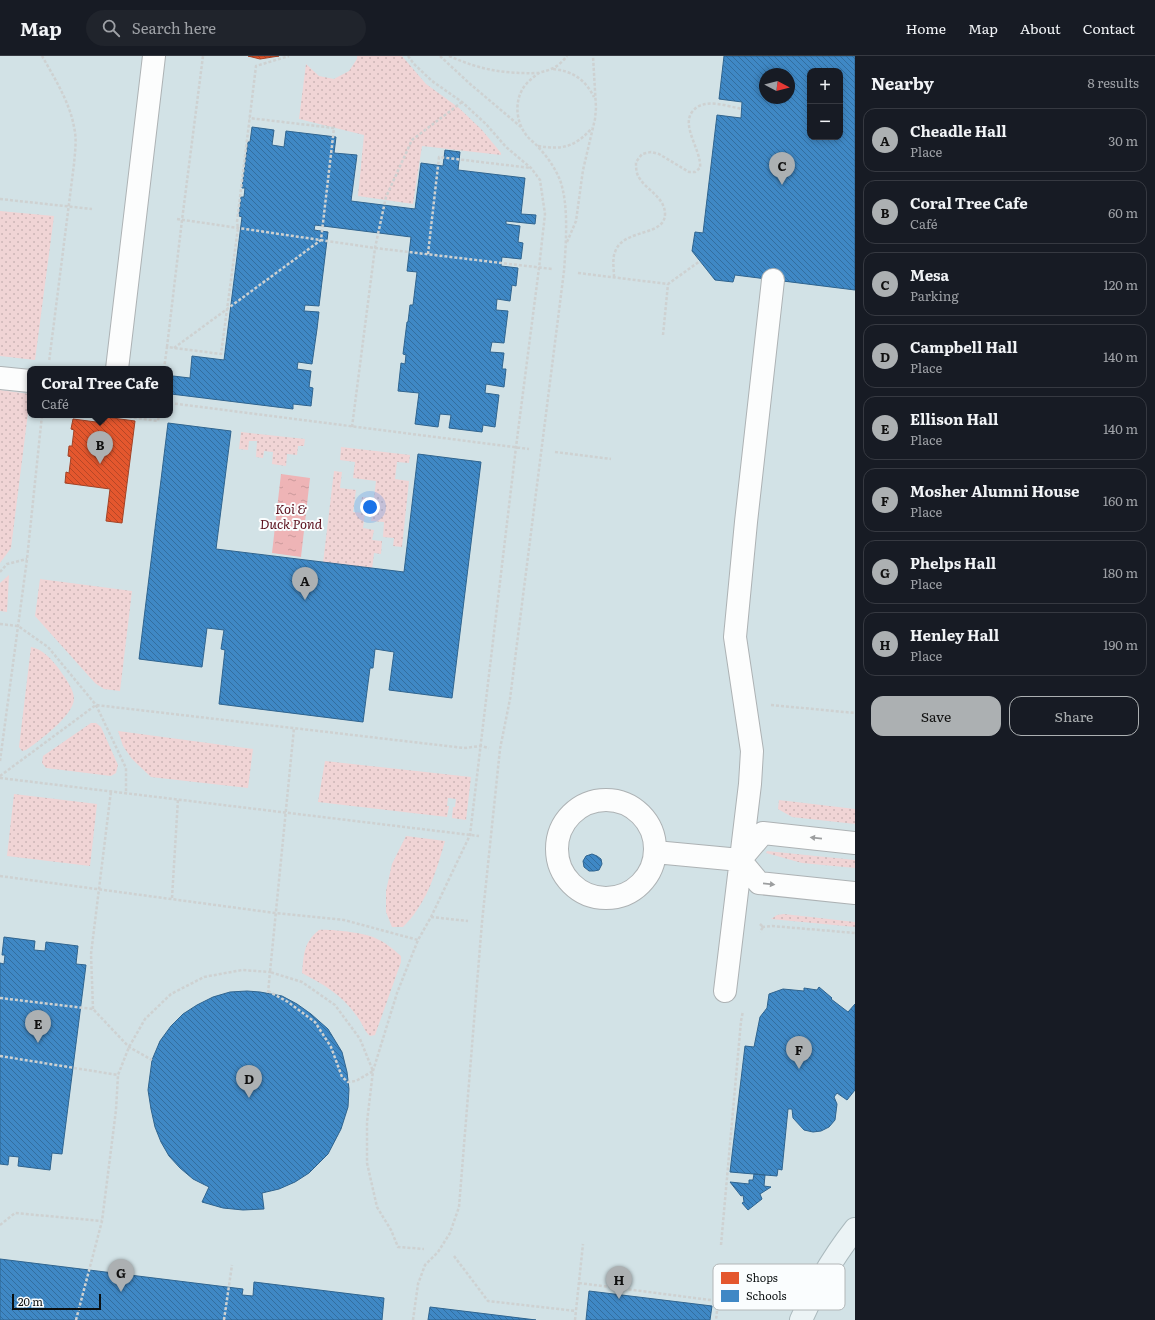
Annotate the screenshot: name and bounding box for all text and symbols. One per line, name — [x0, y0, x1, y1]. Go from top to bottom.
search box — [86, 10, 366, 46]
text: Map — [20, 14, 62, 42]
text: Search here — [132, 16, 216, 39]
icon: search — [100, 17, 122, 39]
text: Home — [906, 18, 946, 38]
text: Map — [968, 18, 998, 38]
text: About — [1020, 18, 1061, 38]
text: Contact — [1083, 18, 1135, 38]
north arrow — [759, 68, 795, 104]
map controls — [807, 68, 843, 140]
button: + — [807, 68, 843, 104]
text: Nearby — [871, 70, 934, 95]
text: 8 results — [1088, 73, 1139, 92]
button: − — [807, 104, 843, 140]
text: Cheadle Hall — [910, 119, 1007, 142]
text: A — [880, 131, 890, 150]
text: 30 m — [1108, 131, 1138, 150]
text: Place — [910, 142, 942, 161]
pin: C — [769, 152, 795, 185]
text: Coral Tree Cafe — [910, 191, 1028, 214]
text: B — [881, 203, 889, 222]
text: 60 m — [1108, 203, 1138, 222]
text: Café — [910, 214, 938, 233]
text: Mesa — [910, 263, 949, 286]
text: C — [880, 275, 890, 294]
text: 120 m — [1103, 275, 1138, 294]
text: Parking — [910, 286, 959, 305]
text: Campbell Hall — [910, 335, 1018, 358]
text: D — [880, 347, 890, 366]
text: 140 m — [1103, 347, 1138, 366]
text: Place — [910, 358, 942, 377]
popup — [27, 366, 173, 418]
text: Coral Tree Cafe — [41, 371, 159, 394]
text: Café — [41, 394, 69, 413]
text: Ellison Hall — [910, 407, 999, 430]
text: E — [881, 419, 889, 438]
text: 140 m — [1103, 419, 1138, 438]
text: Place — [910, 430, 942, 449]
pin: B — [87, 431, 113, 464]
text: Mosher Alumni House — [910, 479, 1079, 502]
text: F — [881, 491, 889, 510]
text: 160 m — [1103, 491, 1138, 510]
your location — [360, 497, 380, 517]
water label: Koi & Duck Pond — [260, 499, 323, 533]
text: Place — [910, 502, 942, 521]
text: Phelps Hall — [910, 551, 996, 574]
text: G — [880, 563, 890, 582]
text: 180 m — [1103, 563, 1138, 582]
pin: A — [292, 567, 318, 600]
text: Place — [910, 574, 942, 593]
text: Henley Hall — [910, 623, 999, 646]
text: H — [880, 635, 890, 654]
text: 190 m — [1103, 635, 1138, 654]
text: Place — [910, 646, 942, 665]
button: Save — [871, 696, 1001, 736]
button: Share — [1009, 696, 1139, 736]
one-way arrow — [810, 835, 822, 842]
one-way arrow — [763, 881, 775, 887]
pin: E — [25, 1010, 51, 1043]
pin: F — [786, 1036, 812, 1069]
pin: D — [236, 1065, 262, 1098]
pin: G — [108, 1259, 134, 1292]
legend — [713, 1264, 845, 1310]
pin: H — [606, 1266, 632, 1299]
text: Shops — [746, 1269, 778, 1285]
text: Schools — [746, 1287, 787, 1303]
scale bar — [12, 1292, 101, 1311]
text: 20 m — [18, 1293, 43, 1309]

